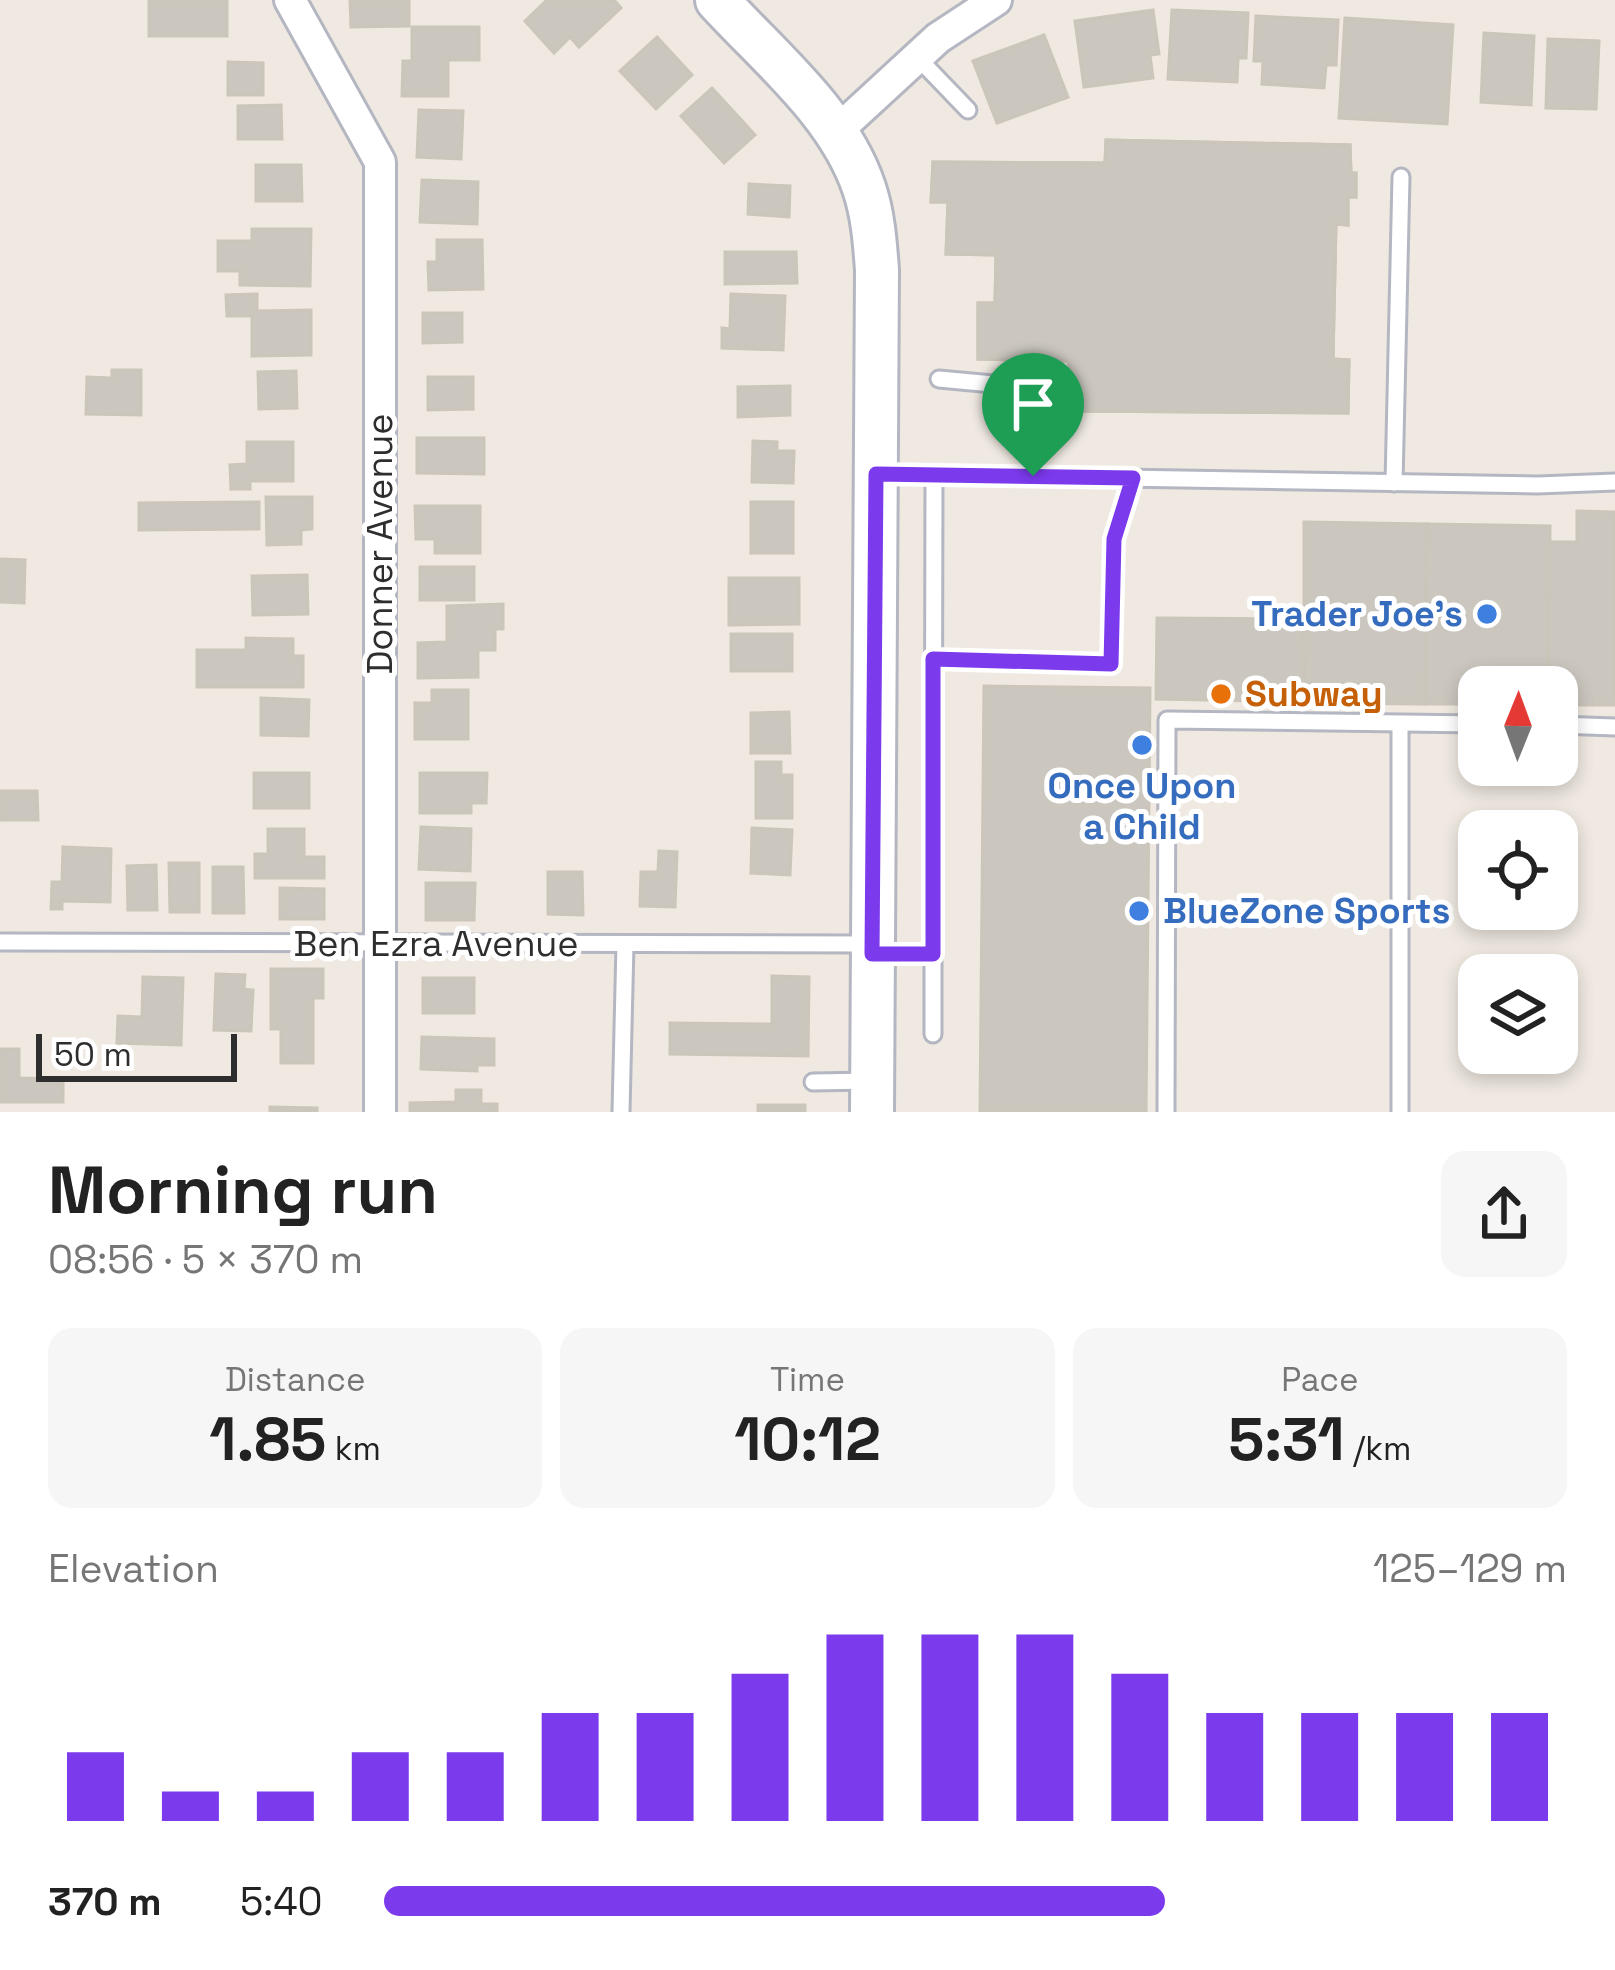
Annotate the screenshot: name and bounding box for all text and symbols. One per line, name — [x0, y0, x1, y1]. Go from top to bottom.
pin — [982, 353, 1084, 476]
icon: arrive — [1000, 371, 1066, 437]
street label: Donner Avenue — [357, 413, 403, 675]
place label: Trader Joe's — [1251, 591, 1463, 637]
marker: Trader Joe's — [1474, 601, 1500, 627]
north arrow — [1458, 666, 1578, 786]
map controls — [1458, 666, 1578, 1074]
place label: Subway — [1245, 671, 1383, 717]
marker: Subway — [1208, 681, 1234, 707]
marker: Once Upon a Child — [1129, 732, 1155, 758]
place label: Once Upon a Child — [1048, 763, 1236, 850]
button: locate — [1458, 810, 1578, 930]
place label: BlueZone Sports — [1163, 888, 1450, 934]
marker: BlueZone Sports — [1126, 898, 1152, 924]
street label: Ben Ezra Avenue — [293, 921, 579, 967]
button: layers — [1458, 954, 1578, 1074]
scale bar — [36, 1028, 237, 1081]
text: 50 m — [54, 1034, 132, 1076]
text: Morning run — [48, 1148, 438, 1232]
button: share — [1441, 1151, 1567, 1277]
text: 08:56 · 5 × 370 m — [48, 1235, 363, 1284]
text: Distance — [225, 1359, 365, 1401]
text: Time — [770, 1359, 845, 1401]
text: Pace — [1281, 1359, 1358, 1401]
text: 1.85 — [209, 1401, 326, 1478]
text: 10:12 — [734, 1401, 881, 1478]
text: 5:31 — [1228, 1401, 1345, 1478]
text: km — [326, 1428, 381, 1470]
text: /km — [1345, 1428, 1411, 1470]
text: Elevation — [48, 1544, 219, 1593]
text: 125–129 m — [1373, 1544, 1567, 1593]
text: 370 m — [48, 1877, 162, 1926]
text: 5:40 — [240, 1877, 323, 1926]

